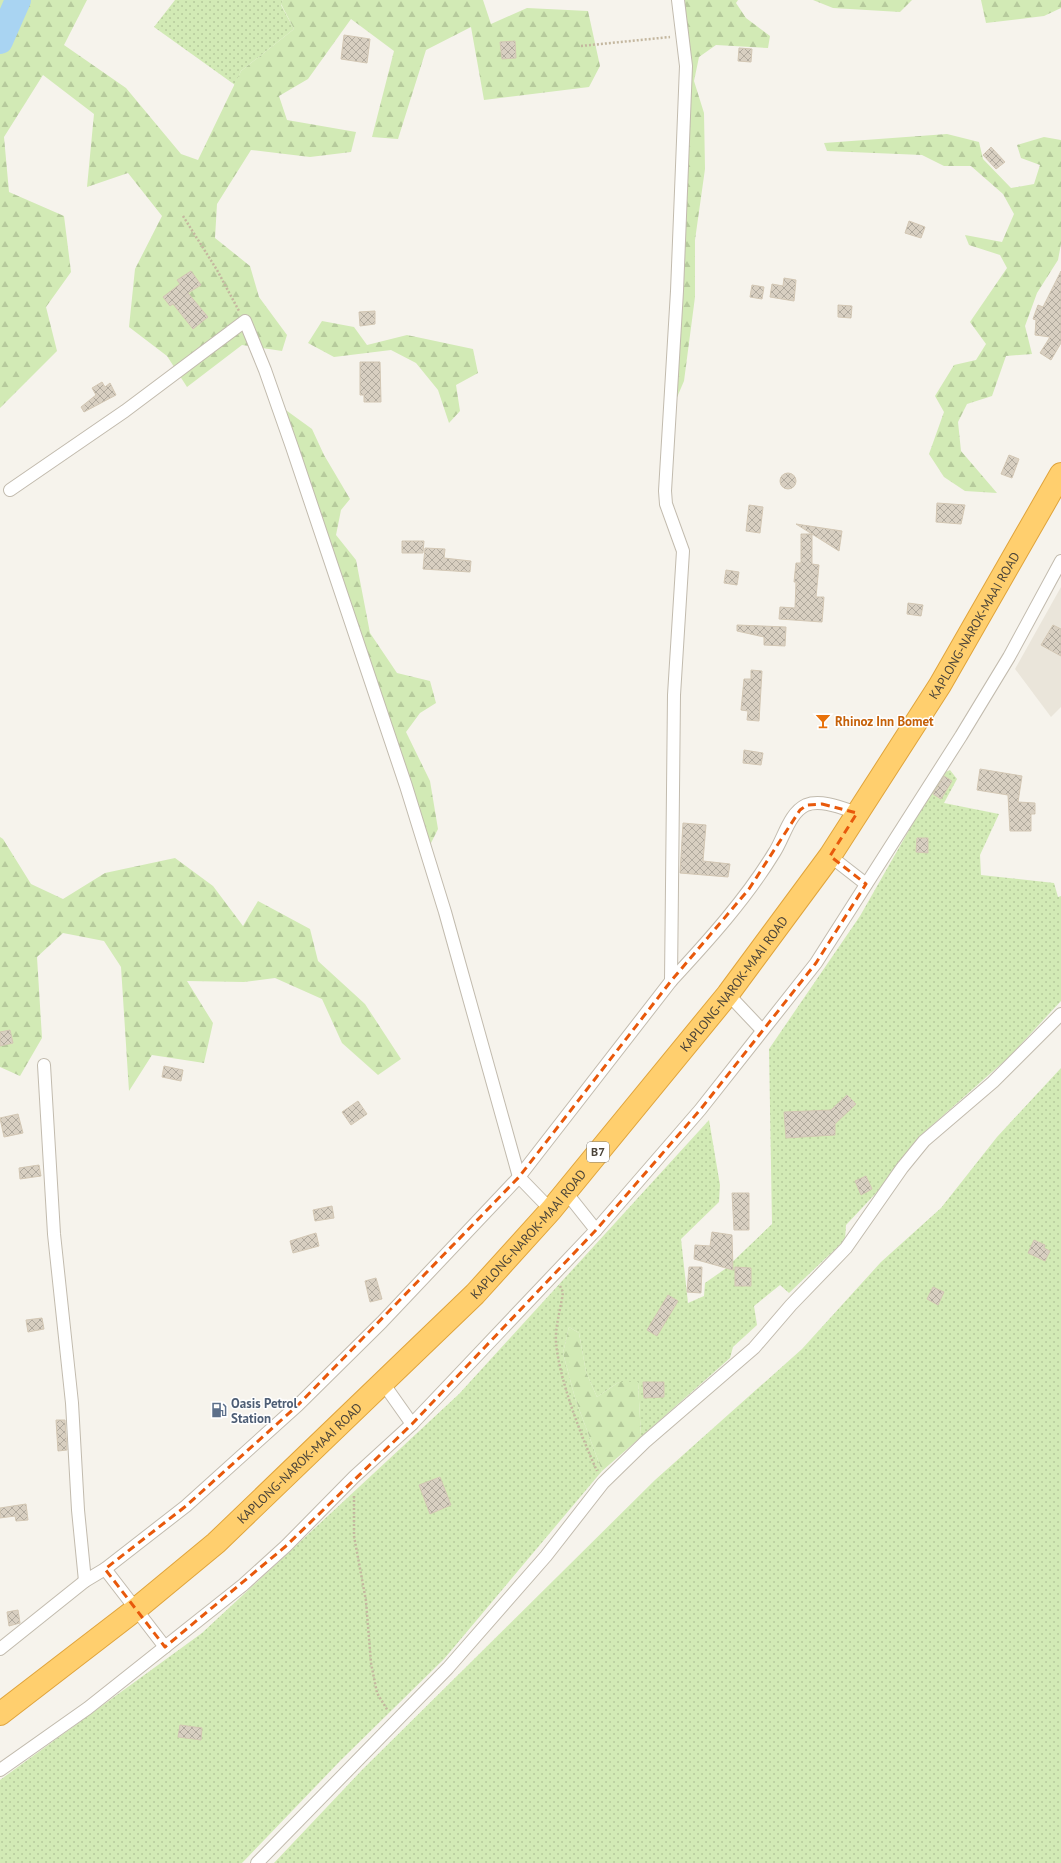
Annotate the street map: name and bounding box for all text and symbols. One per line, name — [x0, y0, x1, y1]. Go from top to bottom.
street label: KAPLONG-NAROK-MAAI ROAD — [925, 549, 1024, 702]
bar icon: Rhinoz Inn Bomet — [814, 712, 832, 730]
place label: Rhinoz Inn Bomet — [835, 713, 934, 730]
street label: KAPLONG-NAROK-MAAI ROAD — [676, 913, 792, 1055]
road number: B7 — [587, 1142, 609, 1162]
street label: KAPLONG-NAROK-MAAI ROAD — [467, 1166, 590, 1303]
place label: Oasis Petrol Station — [231, 1395, 298, 1427]
street label: KAPLONG-NAROK-MAAI ROAD — [233, 1399, 366, 1527]
fuel station icon: Oasis Petrol Station — [210, 1401, 228, 1419]

